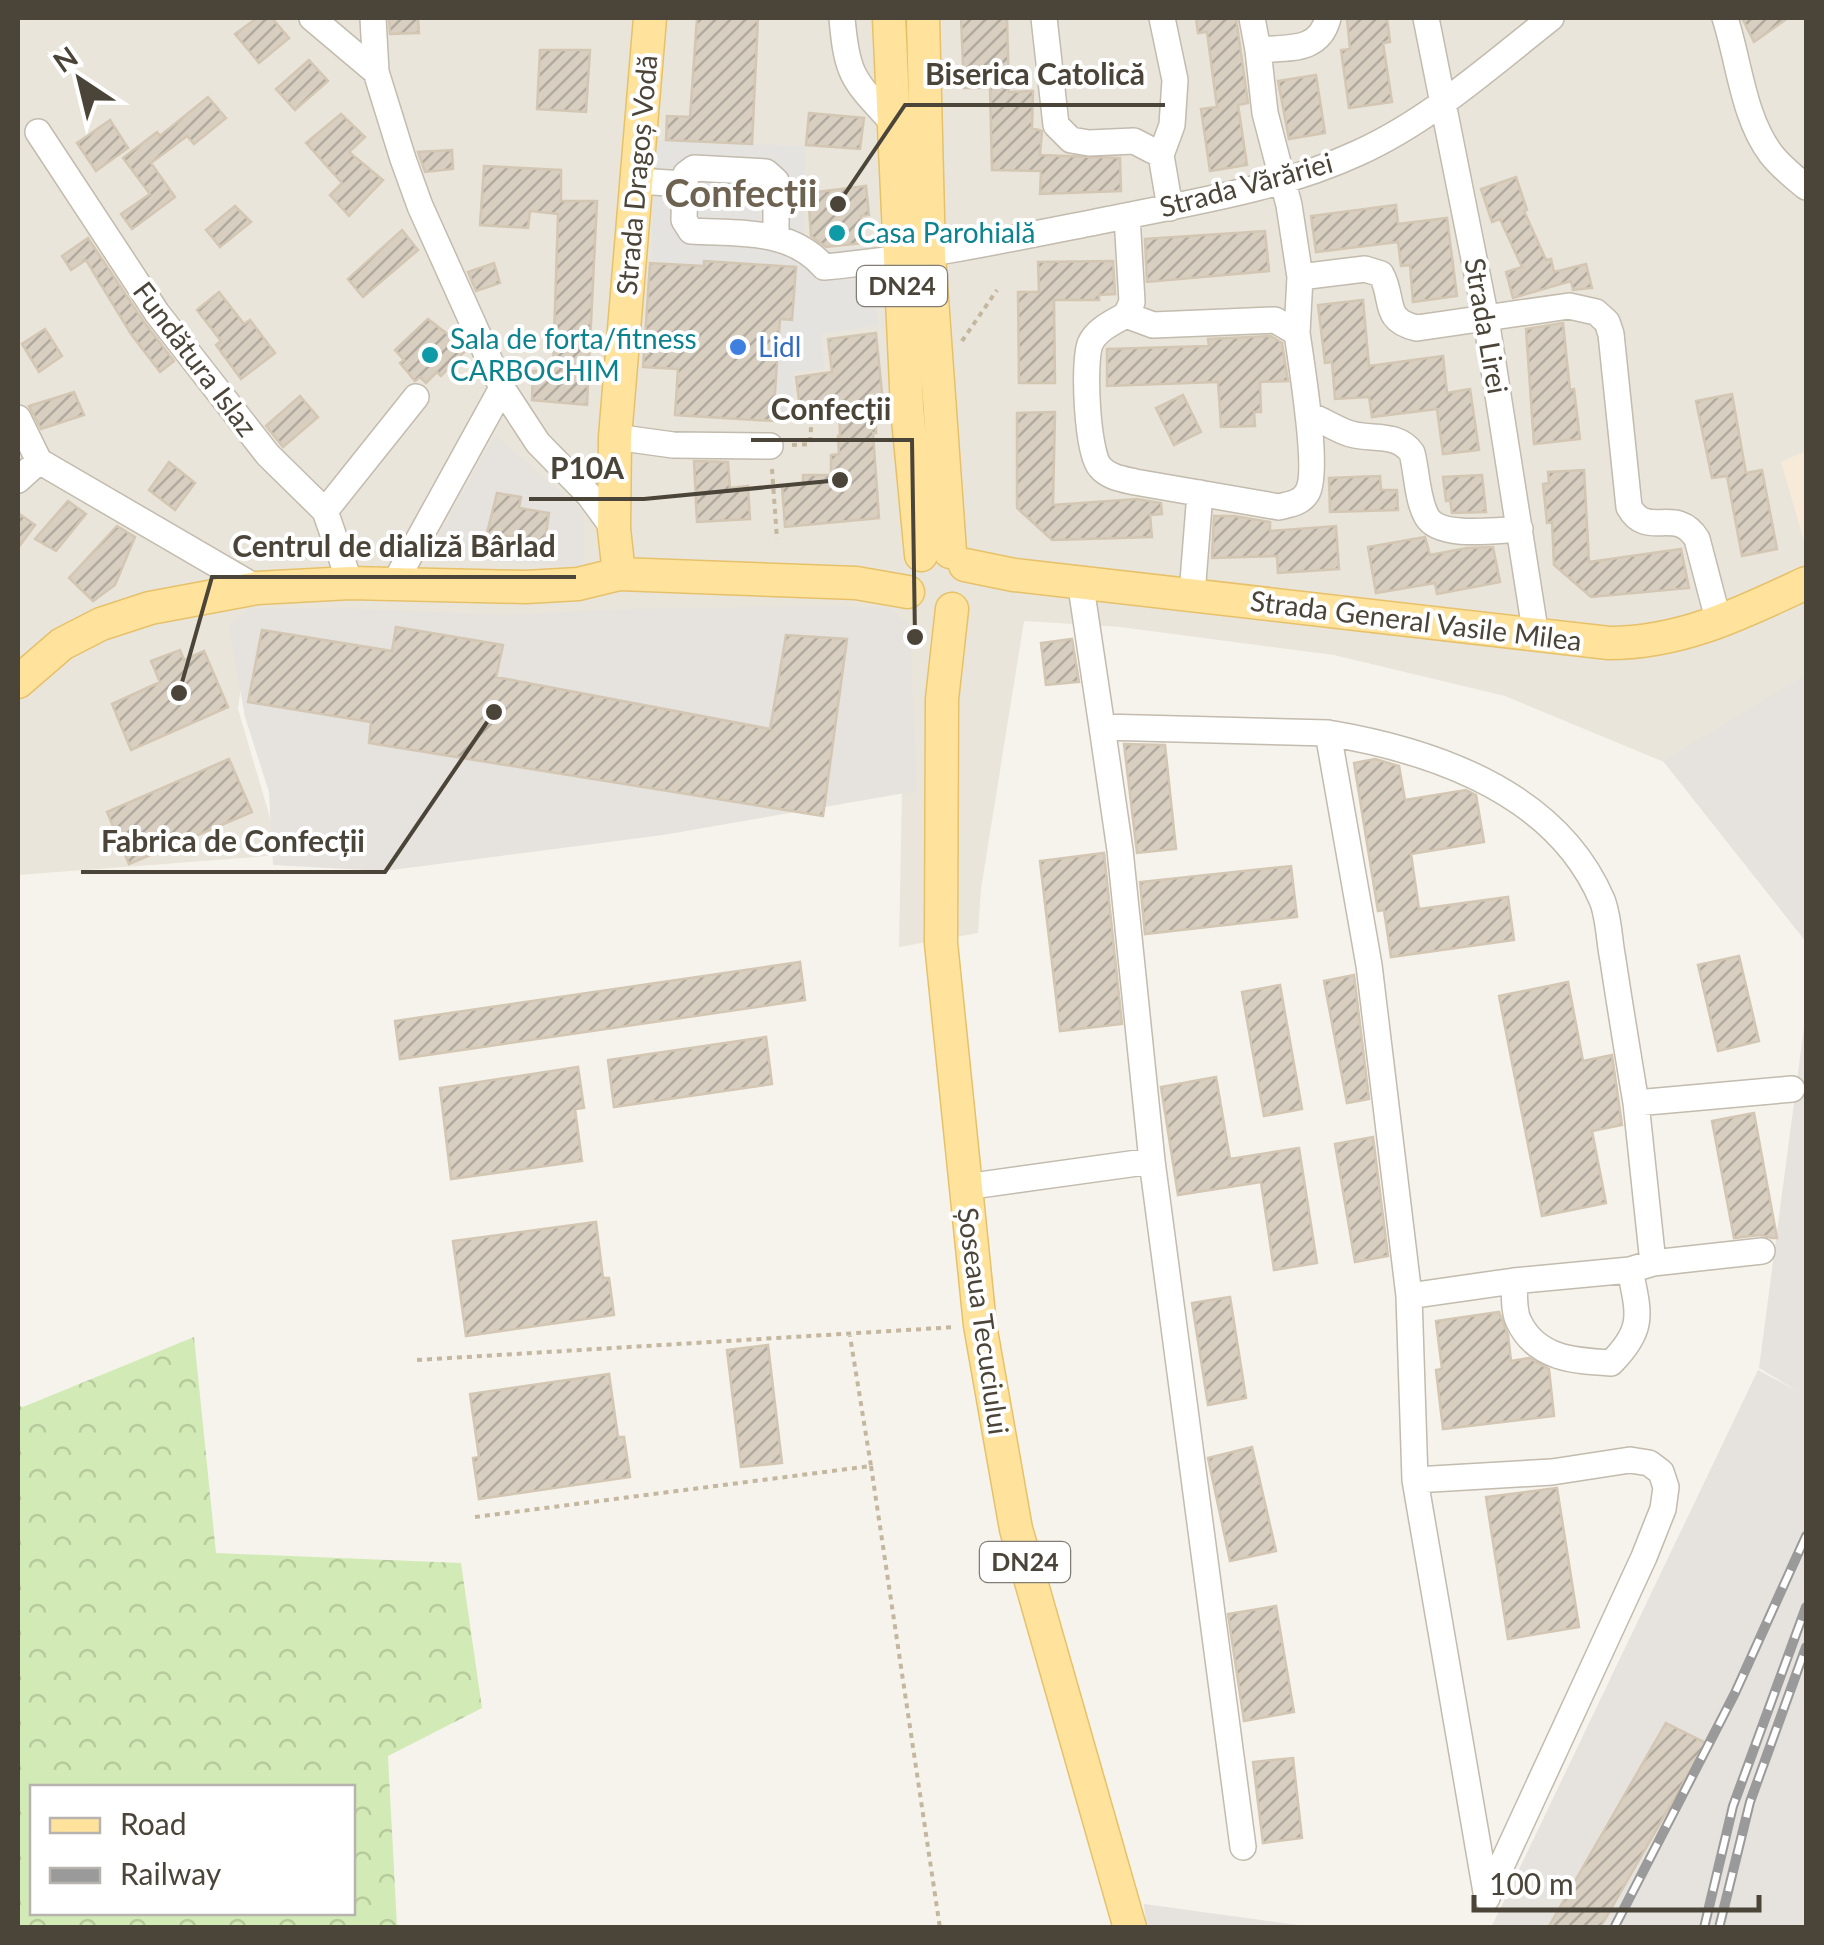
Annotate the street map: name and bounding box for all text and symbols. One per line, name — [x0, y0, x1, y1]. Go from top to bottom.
north arrow — [30, 30, 130, 130]
text: N — [46, 39, 84, 79]
callout: Biserica Catolică — [905, 45, 1165, 105]
street label: Strada Dragoș Vodă — [609, 53, 663, 296]
text: Biserica Catolică — [925, 55, 1145, 91]
street label: Strada Vărăriei — [1156, 145, 1336, 223]
district label: Confecții — [665, 169, 817, 215]
place label: Casa Parohială — [857, 215, 1035, 249]
marker: Casa Parohială — [826, 222, 848, 244]
street label: Strada Lirei — [1458, 255, 1516, 396]
road number: DN24 — [857, 266, 947, 306]
street label: Fundătura Islaz — [127, 274, 265, 442]
place label: Sala de forta/fitness CARBOCHIM — [450, 321, 697, 387]
place label: Lidl — [758, 329, 801, 363]
marker: Lidl — [727, 336, 749, 358]
marker: Sala de forta/fitness CARBOCHIM — [419, 344, 441, 366]
callout: Confecții — [751, 380, 912, 440]
text: Confecții — [771, 390, 891, 426]
callout: P10A — [529, 439, 644, 499]
text: P10A — [550, 449, 624, 485]
callout: Centrul de dializă Bârlad — [212, 517, 576, 577]
text: Centrul de dializă Bârlad — [232, 527, 556, 563]
street label: Strada General Vasile Milea — [1249, 583, 1584, 657]
callout: Fabrica de Confecții — [81, 812, 385, 872]
text: Fabrica de Confecții — [101, 822, 365, 858]
street label: Șoseaua Tecuciului — [951, 1205, 1017, 1437]
road number: DN24 — [980, 1542, 1070, 1582]
legend — [30, 1785, 355, 1915]
text: Road — [120, 1805, 187, 1841]
scale bar — [1474, 1850, 1759, 1912]
text: Railway — [120, 1855, 222, 1891]
text: 100 m — [1489, 1865, 1574, 1901]

